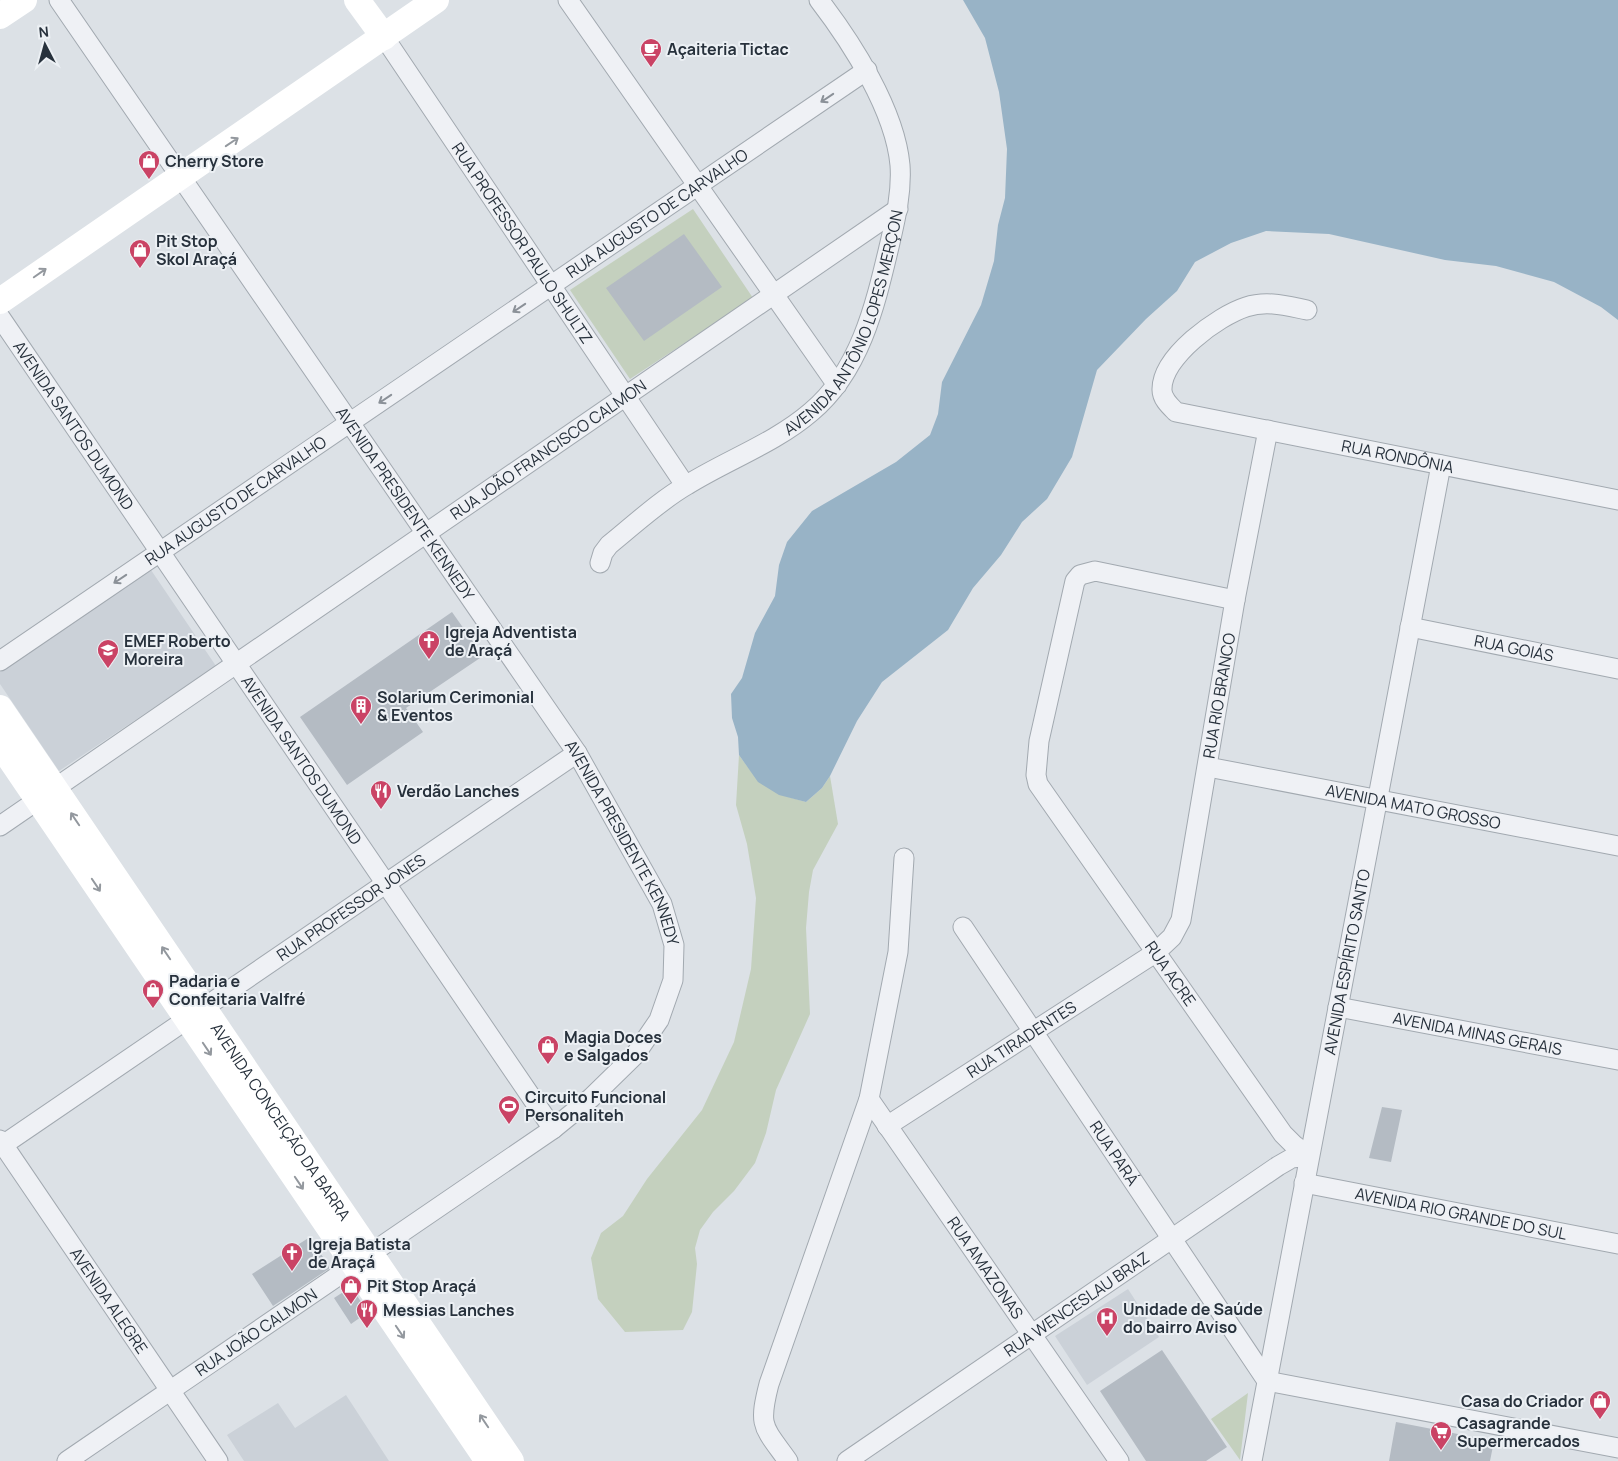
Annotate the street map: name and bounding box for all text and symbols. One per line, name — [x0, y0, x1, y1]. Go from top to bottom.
north arrow — [20, 20, 70, 70]
text: N — [38, 22, 50, 42]
cafe icon: Açaiteria Tictac — [639, 37, 663, 68]
place label: Açaiteria Tictac — [667, 38, 789, 60]
one-way arrow — [820, 93, 834, 103]
one-way arrow — [225, 137, 239, 147]
street label: RUA PROFESSOR PAULO SHULTZ — [447, 138, 598, 348]
street label: RUA AUGUSTO DE CARVALHO — [562, 143, 752, 283]
shop icon: Cherry Store — [137, 149, 161, 180]
place label: Cherry Store — [165, 150, 264, 172]
street label: AVENIDA ANTÔNIO LOPES MERÇON — [779, 208, 908, 440]
place label: Pit Stop Skol Araçá — [156, 230, 237, 270]
shop icon: Pit Stop Skol Araçá — [128, 238, 152, 269]
one-way arrow — [33, 268, 47, 278]
one-way arrow — [512, 302, 526, 313]
street label: AVENIDA SANTOS DUMOND — [8, 336, 139, 514]
street label: RUA JOÃO FRANCISCO CALMON — [446, 374, 651, 525]
one-way arrow — [378, 394, 392, 404]
street label: AVENIDA PRESIDENTE KENNEDY — [331, 402, 480, 604]
street label: RUA AUGUSTO DE CARVALHO — [140, 430, 331, 570]
street label: RUA RONDÔNIA — [1340, 434, 1456, 478]
one-way arrow — [113, 574, 127, 585]
place label: Igreja Adventista de Araçá — [445, 621, 577, 661]
church icon: Igreja Adventista de Araçá — [417, 629, 441, 660]
street label: RUA GOIÁS — [1472, 629, 1556, 667]
place label: EMEF Roberto Moreira — [124, 630, 231, 670]
street label: RUA RIO BRANCO — [1197, 631, 1240, 760]
school or university icon: EMEF Roberto Moreira — [96, 638, 120, 669]
street label: AVENIDA SANTOS DUMOND — [236, 671, 367, 849]
place label: Solarium Cerimonial & Eventos — [377, 686, 534, 726]
building icon: Solarium Cerimonial & Eventos — [349, 694, 373, 725]
street label: AVENIDA PRESIDENTE KENNEDY — [560, 735, 685, 948]
restaurant icon: Verdão Lanches — [369, 779, 393, 810]
street label: AVENIDA MATO GROSSO — [1324, 779, 1503, 834]
place label: Verdão Lanches — [397, 780, 520, 802]
one-way arrow — [70, 812, 80, 826]
street label: RUA PROFESSOR JONES — [272, 849, 430, 966]
street label: AVENIDA ESPÍRITO SANTO — [1318, 867, 1375, 1057]
one-way arrow — [91, 878, 101, 892]
street label: RUA ACRE — [1140, 937, 1201, 1010]
one-way arrow — [161, 946, 171, 960]
place label: Padaria e Confeitaria Valfré — [169, 970, 306, 1010]
shop icon: Padaria e Confeitaria Valfré — [141, 978, 165, 1009]
street label: RUA TIRADENTES — [962, 996, 1081, 1083]
street label: AVENIDA MINAS GERAIS — [1391, 1007, 1564, 1060]
street label: AVENIDA CONCEIÇÃO DA BARRA — [206, 1019, 356, 1225]
place label: Magia Doces e Salgados — [564, 1026, 662, 1066]
shop icon: Magia Doces e Salgados — [536, 1034, 560, 1065]
one-way arrow — [202, 1042, 212, 1056]
place label: Circuito Funcional Personaliteh — [525, 1086, 666, 1126]
sports icon: Circuito Funcional Personaliteh — [497, 1094, 521, 1125]
street label: RUA PARÁ — [1085, 1116, 1144, 1190]
one-way arrow — [294, 1176, 304, 1190]
street label: AVENIDA RIO GRANDE DO SUL — [1353, 1182, 1569, 1245]
street label: RUA AMAZONAS — [942, 1212, 1029, 1323]
place label: Igreja Batista de Araçá — [308, 1233, 411, 1273]
church icon: Igreja Batista de Araçá — [280, 1241, 304, 1272]
street label: AVENIDA ALEGRE — [65, 1243, 153, 1358]
street label: RUA WENCESLAU BRAZ — [999, 1246, 1154, 1362]
shop icon: Pit Stop Araçá — [339, 1274, 363, 1305]
place label: Pit Stop Araçá — [367, 1275, 476, 1297]
street label: RUA JOÃO CALMON — [191, 1283, 321, 1381]
restaurant icon: Messias Lanches — [355, 1298, 379, 1329]
place label: Unidade de Saúde do bairro Aviso — [1123, 1298, 1263, 1338]
place label: Messias Lanches — [383, 1299, 515, 1321]
hospital icon: Unidade de Saúde do bairro Aviso — [1095, 1306, 1119, 1337]
one-way arrow — [395, 1325, 405, 1339]
shop icon: Casa do Criador — [1588, 1389, 1612, 1420]
place label: Casa do Criador — [1461, 1390, 1584, 1412]
place label: Casagrande Supermercados — [1457, 1412, 1580, 1452]
one-way arrow — [479, 1414, 489, 1428]
supermarket icon: Casagrande Supermercados — [1429, 1420, 1453, 1451]

